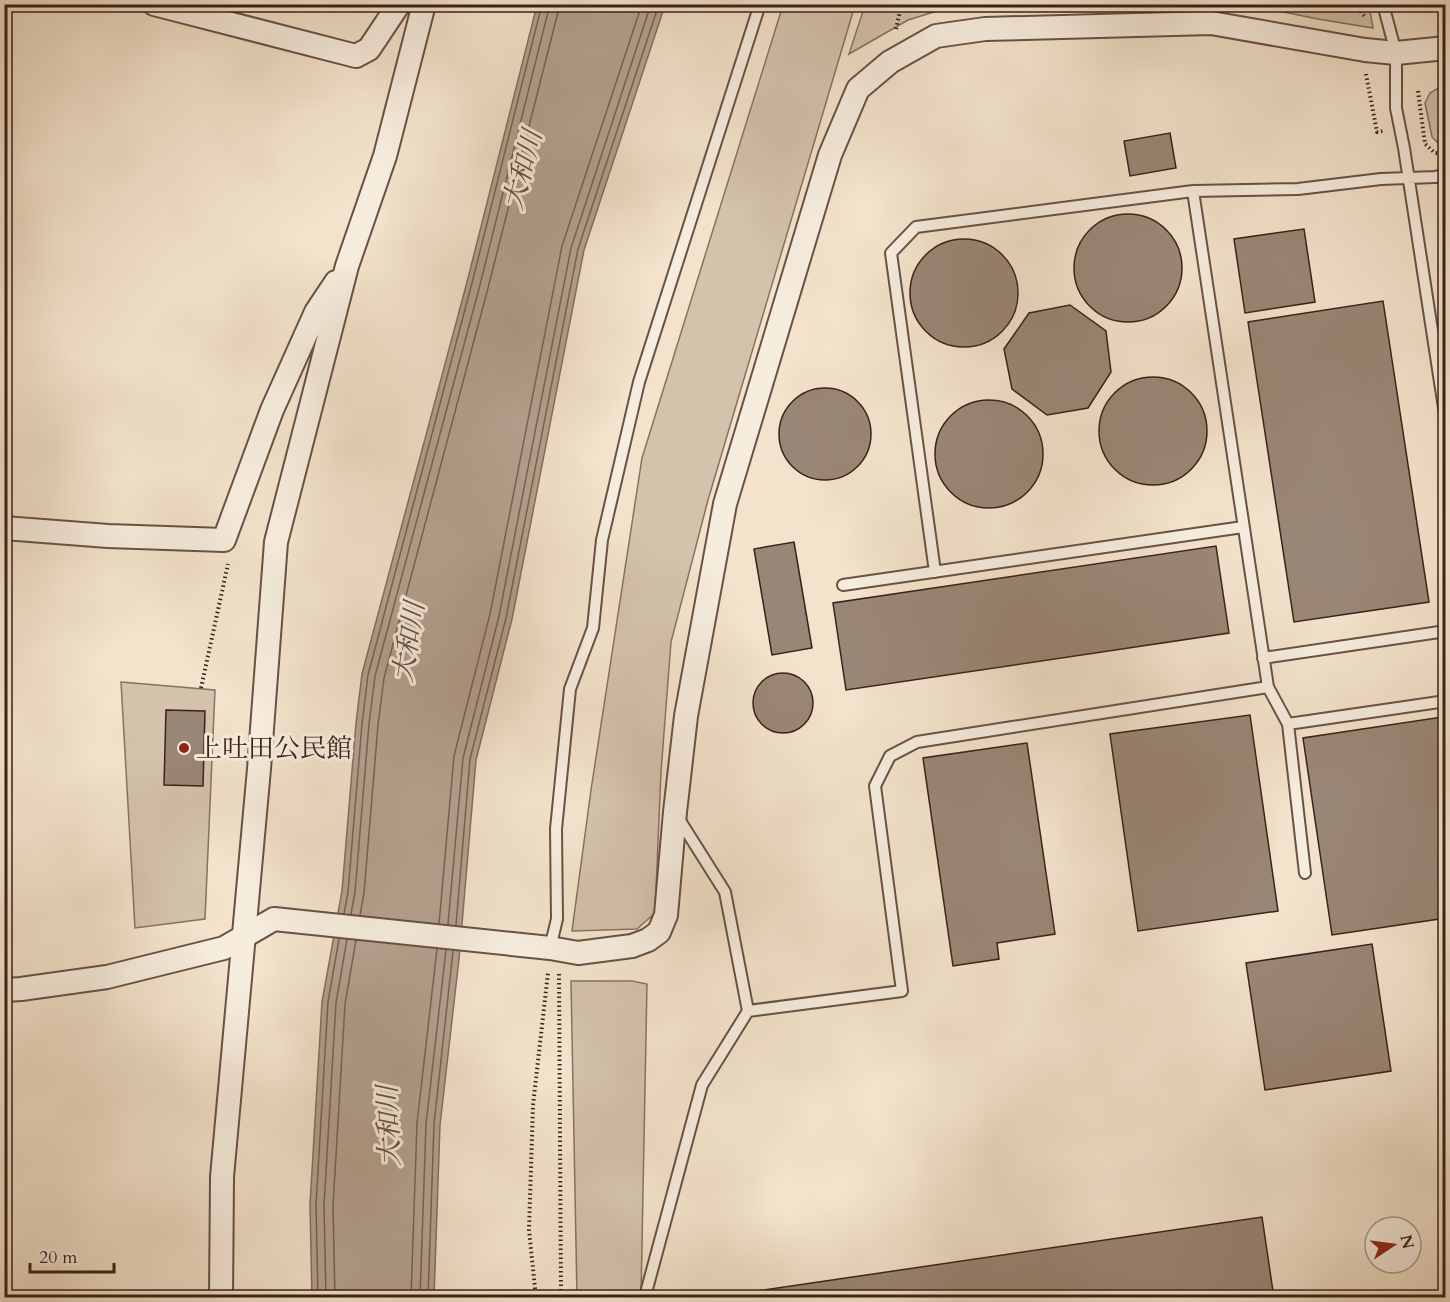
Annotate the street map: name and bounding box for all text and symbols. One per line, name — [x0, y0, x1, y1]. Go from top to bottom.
water label: 大和川 — [495, 123, 552, 214]
water label: 大和川 — [384, 596, 434, 685]
place label: 上吐田公民館 — [196, 731, 352, 766]
marker: 上吐田公民館 — [177, 741, 191, 755]
water label: 大和川 — [369, 1082, 409, 1167]
north arrow — [1363, 1215, 1423, 1275]
text: N — [1394, 1233, 1419, 1251]
scale bar — [30, 1236, 114, 1274]
text: 20 m — [39, 1245, 78, 1270]

